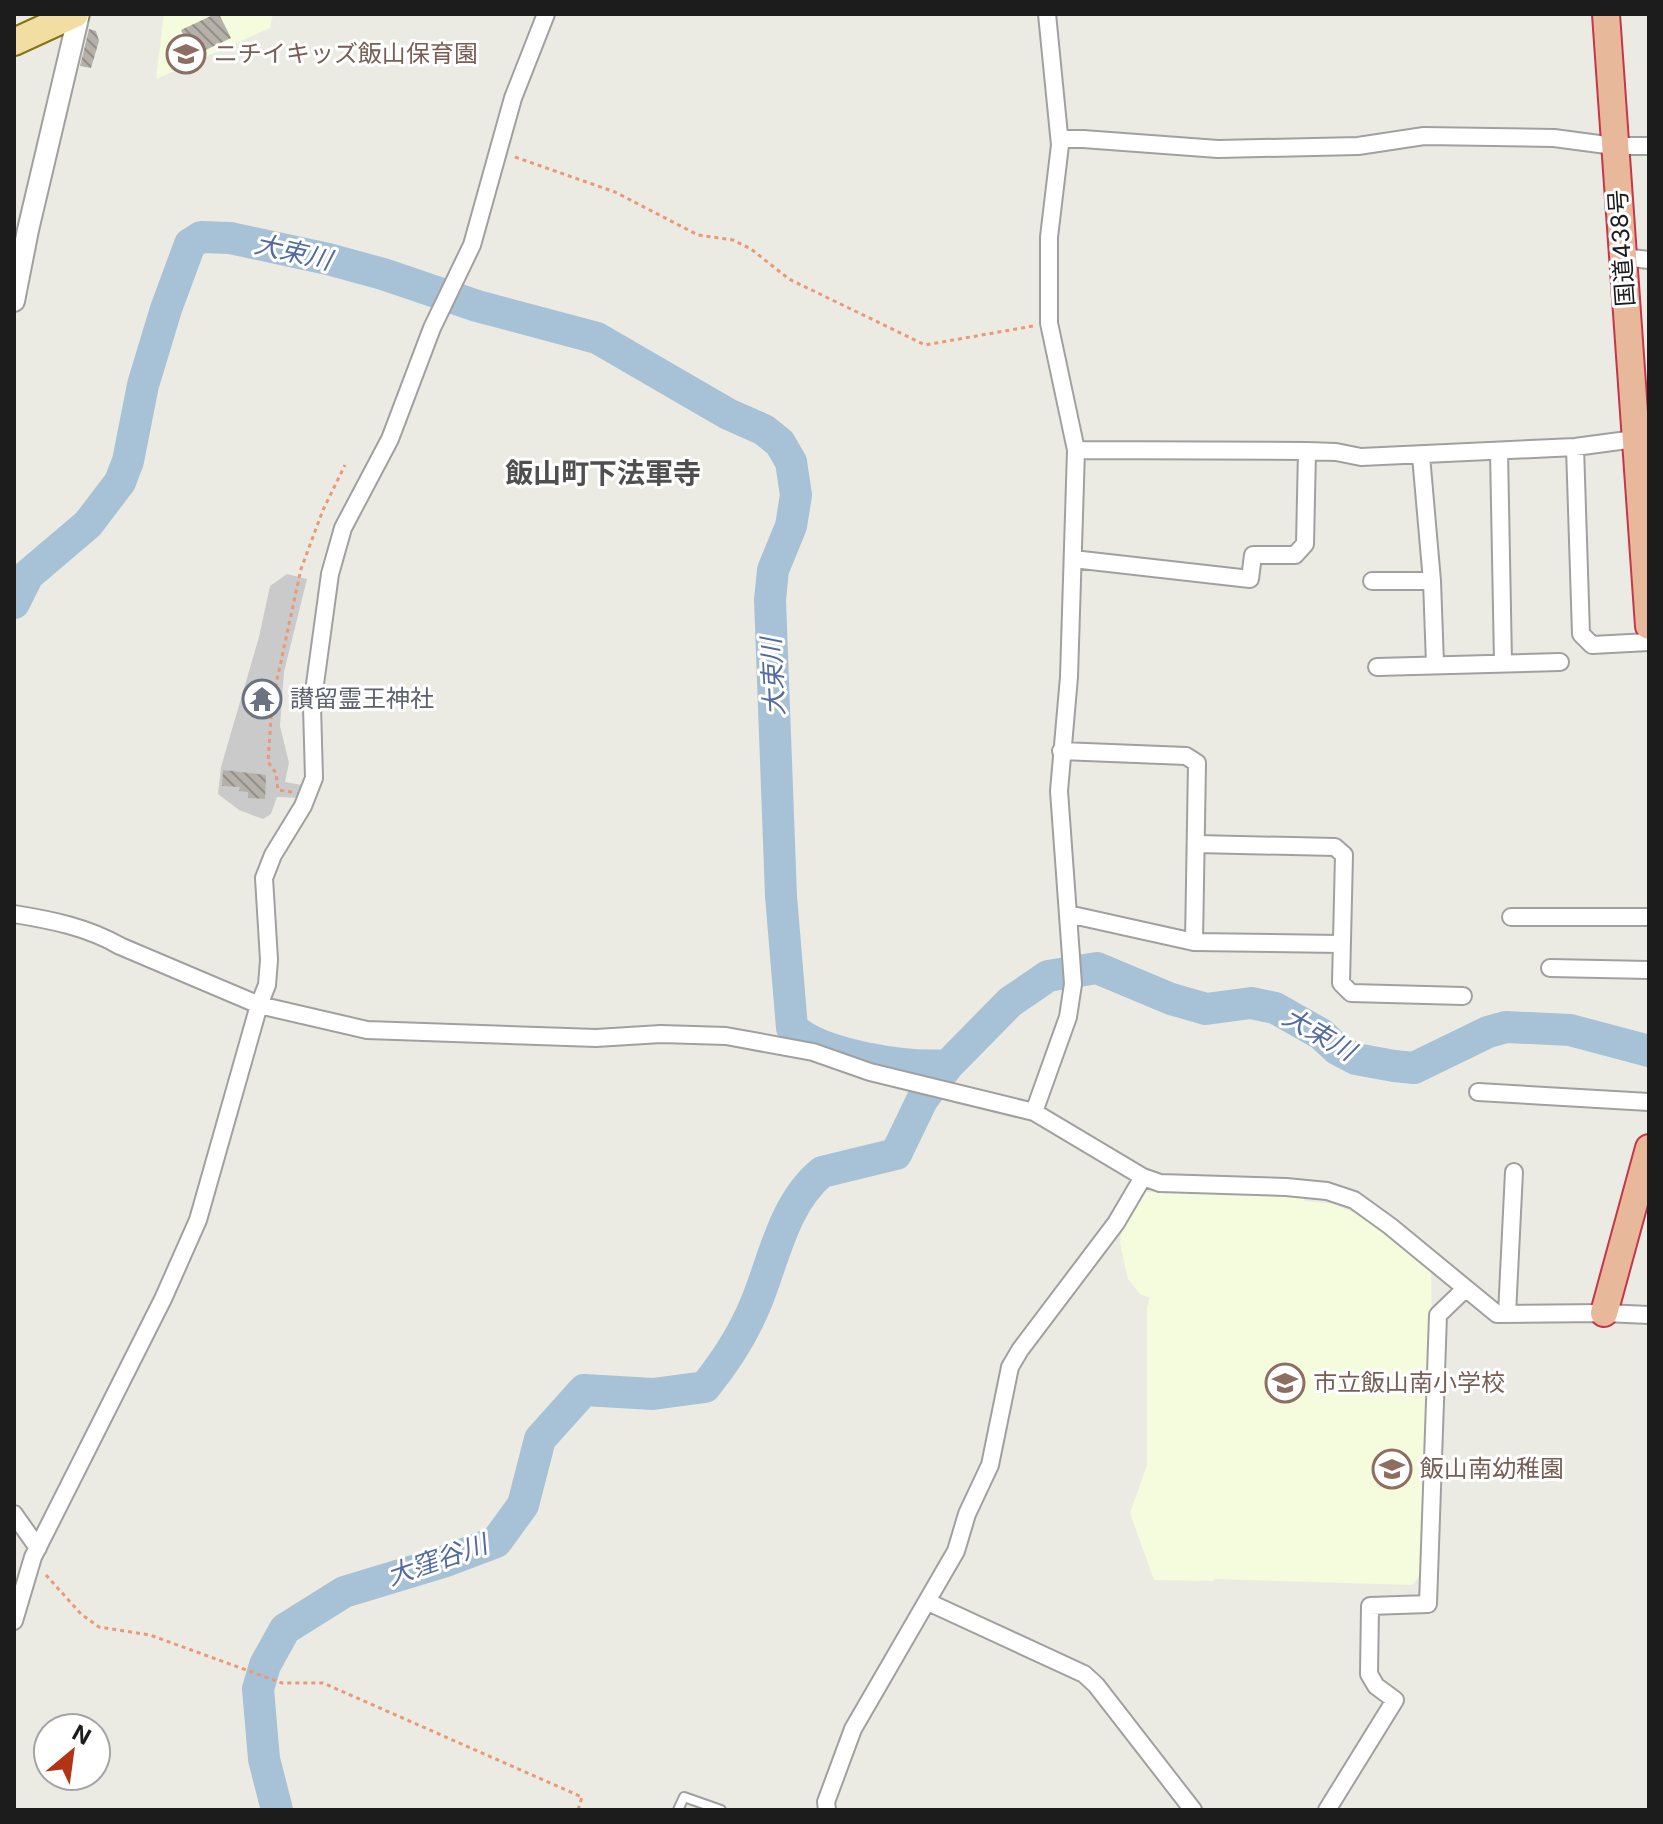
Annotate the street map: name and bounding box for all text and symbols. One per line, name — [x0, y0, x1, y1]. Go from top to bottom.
school or university icon: ニチイキッズ飯山保育園 — [165, 33, 207, 75]
place label: ニチイキッズ飯山保育園 — [214, 39, 478, 68]
street label: 国道438号 — [1603, 189, 1640, 307]
water label: 大束川 — [252, 228, 338, 276]
district label: 飯山町下法軍寺 — [505, 456, 701, 490]
water label: 大束川 — [755, 634, 790, 717]
temple icon: 讃留霊王神社 — [241, 678, 283, 720]
place label: 讃留霊王神社 — [290, 684, 434, 713]
water label: 大束川 — [1278, 1001, 1363, 1068]
school or university icon: 市立飯山南小学校 — [1264, 1362, 1306, 1404]
place label: 市立飯山南小学校 — [1313, 1368, 1505, 1397]
school or university icon: 飯山南幼稚園 — [1371, 1448, 1413, 1490]
place label: 飯山南幼稚園 — [1420, 1454, 1564, 1483]
water label: 大窪谷川 — [383, 1527, 494, 1591]
north arrow — [32, 1712, 112, 1792]
text: N — [68, 1719, 95, 1750]

